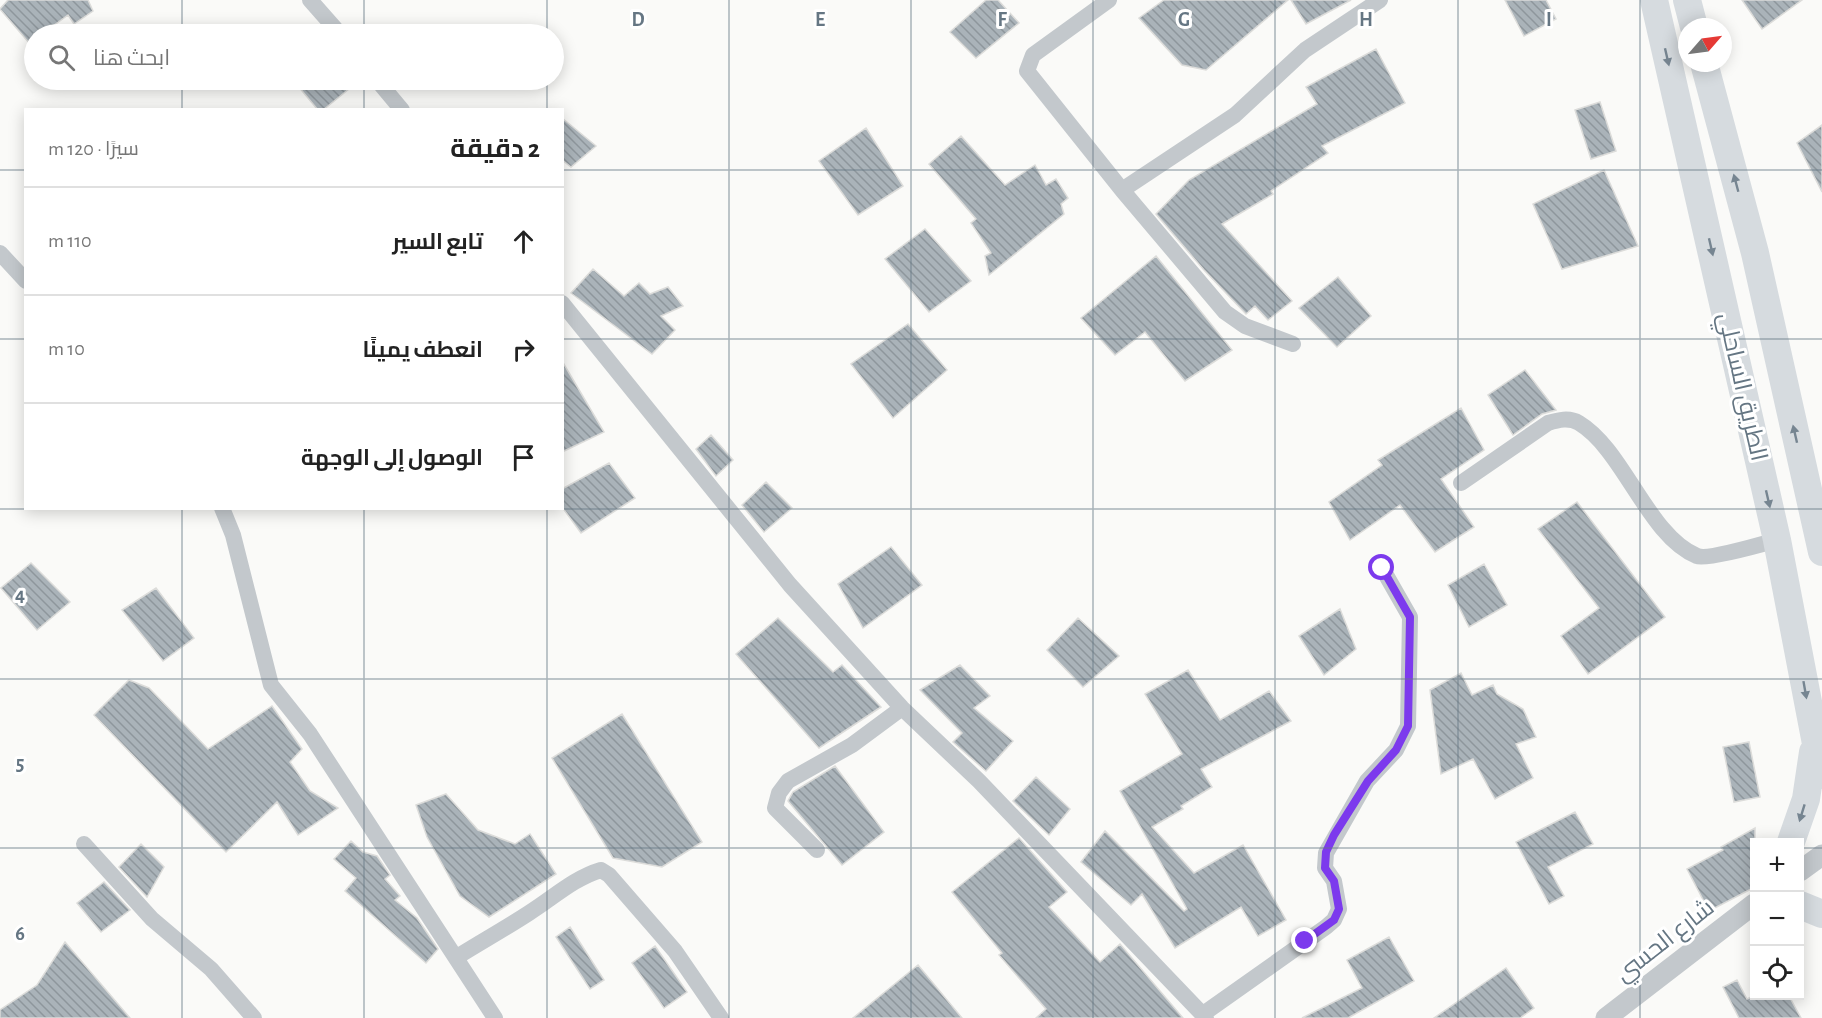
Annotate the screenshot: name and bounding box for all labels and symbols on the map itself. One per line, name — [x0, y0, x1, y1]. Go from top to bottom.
text: D — [631, 10, 645, 30]
text: E — [815, 10, 825, 30]
text: F — [997, 10, 1007, 30]
text: G — [1178, 10, 1190, 30]
text: H — [1359, 10, 1373, 30]
text: I — [1546, 10, 1552, 30]
north arrow — [1678, 18, 1732, 72]
one-way arrow — [1663, 48, 1673, 66]
one-way arrow — [1731, 174, 1741, 192]
one-way arrow — [1706, 238, 1716, 256]
street label: الطريق الساحلي — [1707, 311, 1771, 465]
one-way arrow — [1790, 425, 1800, 443]
one-way arrow — [1764, 489, 1773, 508]
route start — [1368, 554, 1394, 580]
text: 4 — [15, 585, 25, 605]
one-way arrow — [1801, 681, 1810, 700]
text: 5 — [16, 754, 24, 774]
one-way arrow — [1797, 804, 1806, 822]
street label: شارع الحسي — [1611, 895, 1722, 991]
text: 6 — [15, 924, 25, 944]
route end — [1291, 927, 1317, 953]

